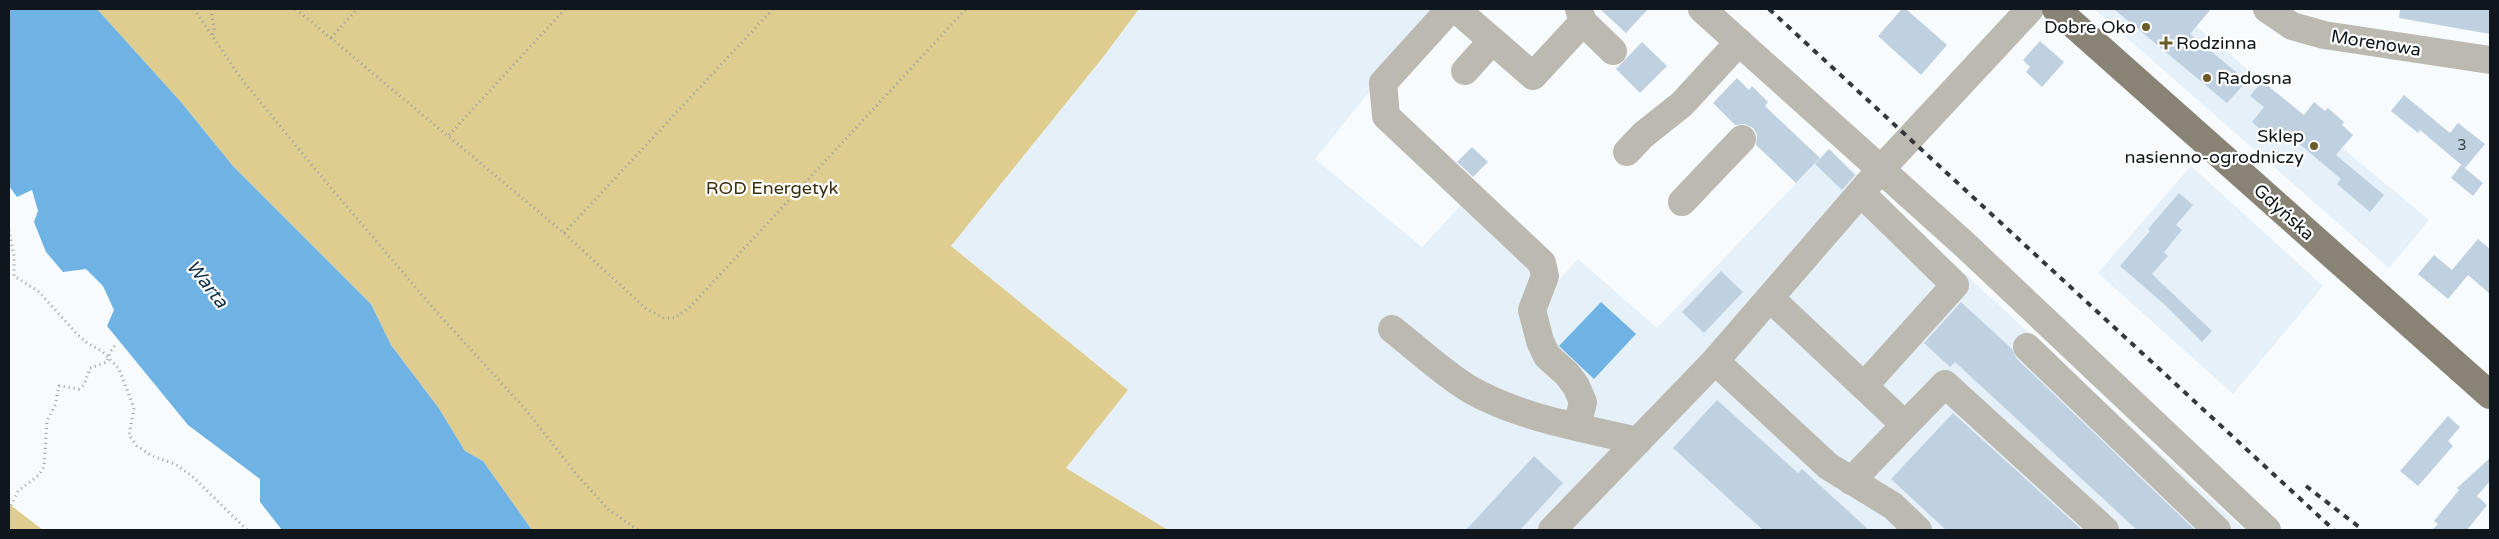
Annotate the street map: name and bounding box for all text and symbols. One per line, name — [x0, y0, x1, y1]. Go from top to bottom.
place label: Dobre Oko — [2044, 16, 2136, 38]
marker: Dobre Oko — [2140, 21, 2152, 33]
street label: Morenowa — [2329, 25, 2423, 61]
place label: Rodzinna — [2176, 32, 2257, 54]
marker: Rodzinna — [2160, 37, 2172, 49]
place label: Radosna — [2217, 67, 2292, 89]
marker: Radosna — [2201, 72, 2213, 84]
place label: Sklep nasienno-ogrodniczy — [2125, 125, 2304, 168]
house number: 3 — [2457, 136, 2467, 154]
marker: Sklep nasienno-ogrodniczy — [2308, 140, 2320, 152]
park label: ROD Energetyk — [706, 177, 838, 199]
street label: Gdyńska — [2249, 179, 2319, 245]
water label: Warta — [182, 256, 233, 313]

